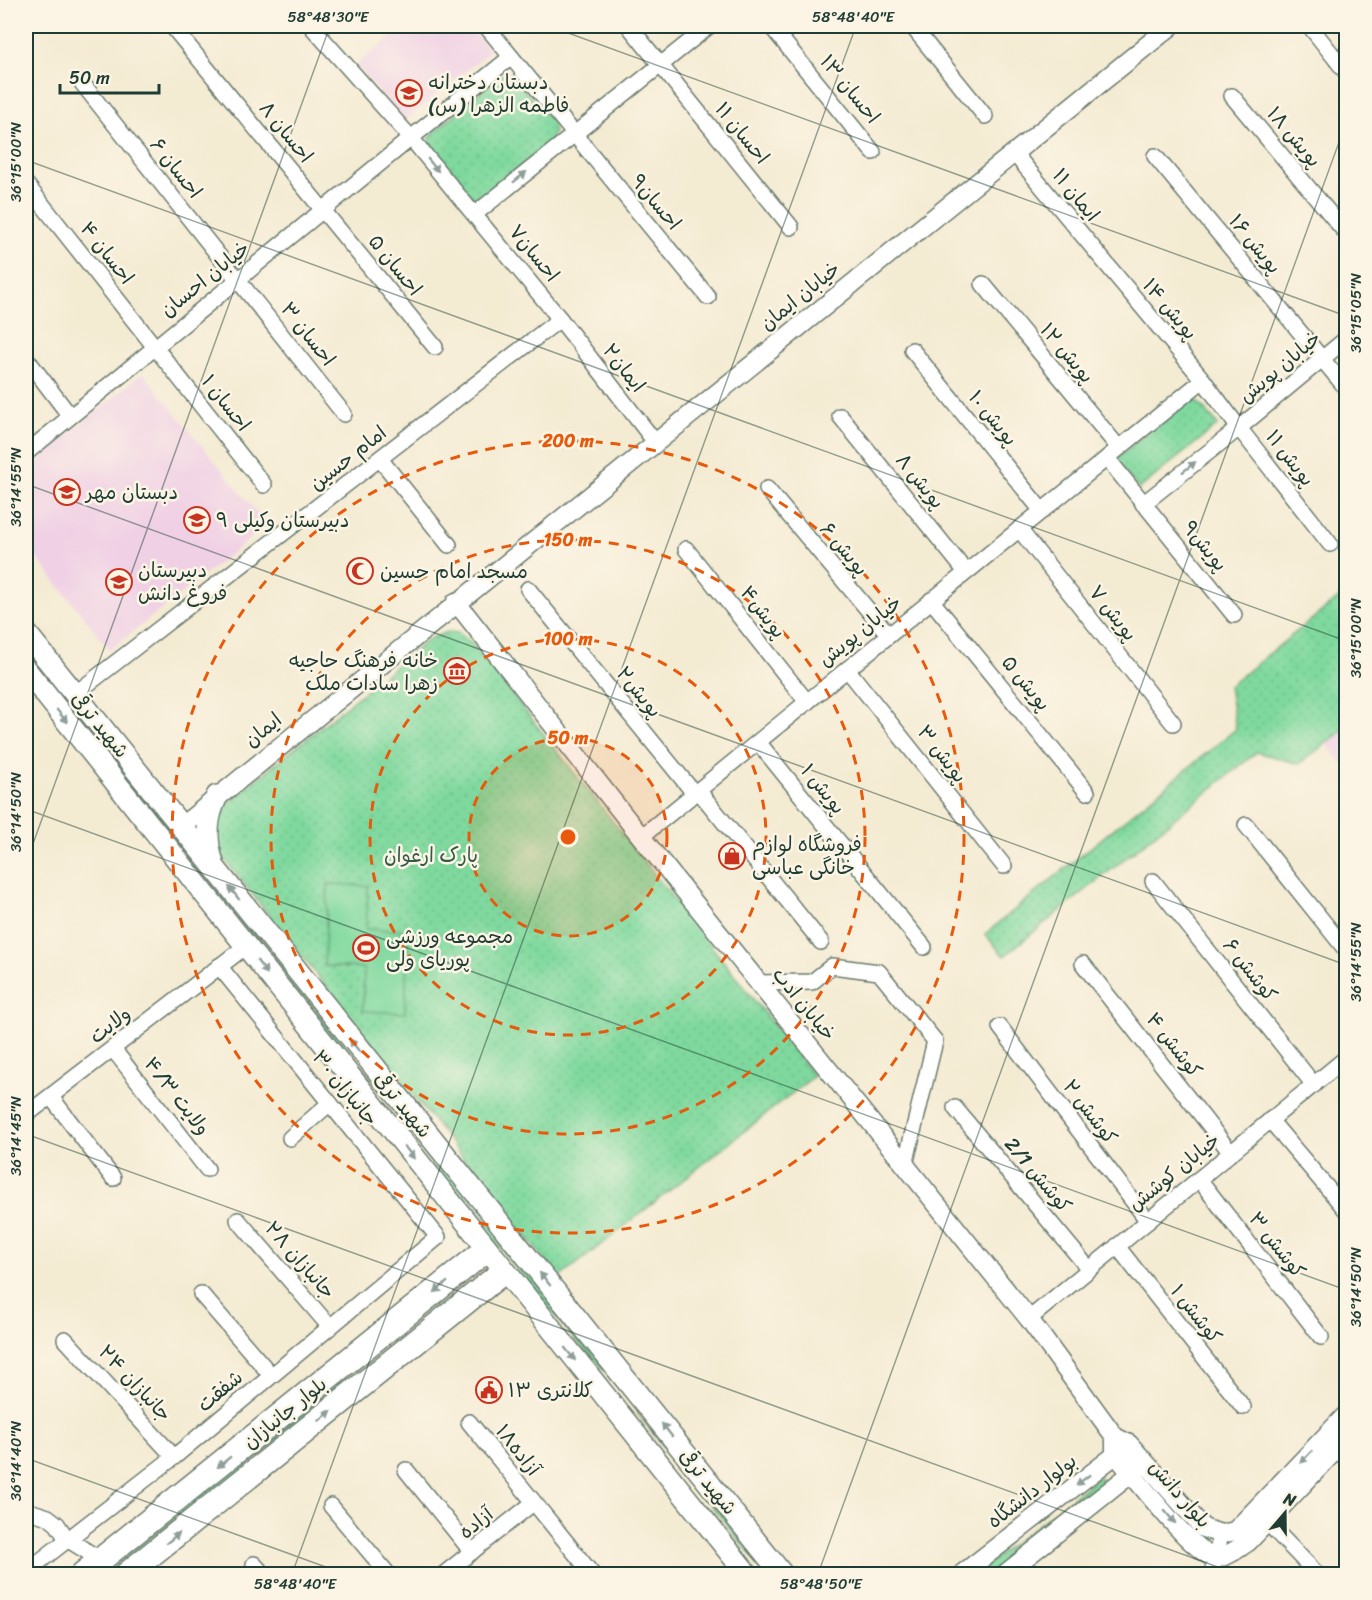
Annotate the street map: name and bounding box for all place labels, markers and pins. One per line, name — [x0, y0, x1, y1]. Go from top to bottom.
place label: دبستان دخترانه فاطمه الزهرا (س) — [428, 65, 569, 123]
school or university icon: دبستان دخترانه فاطمه الزهرا (س) — [394, 78, 424, 108]
place label: دبستان مهر — [84, 475, 178, 510]
school or university icon: دبستان مهر — [52, 477, 82, 507]
place label: دبیرستان وکیلی ۹ — [216, 503, 350, 538]
school or university icon: دبیرستان وکیلی ۹ — [182, 505, 212, 535]
place label: دبیرستان فروغ دانش — [138, 553, 227, 611]
place label: مسجد امام حسین — [380, 554, 528, 589]
mosque icon: مسجد امام حسین — [345, 556, 375, 586]
school or university icon: دبیرستان فروغ دانش — [104, 567, 134, 597]
place label: خانه فرهنگ حاجیه زهرا سادات ملک — [289, 643, 438, 701]
museum icon: خانه فرهنگ حاجیه زهرا سادات ملک — [442, 656, 472, 686]
centre of rings — [558, 827, 578, 847]
place label: فروشگاه لوازم خانگی عباسی — [752, 827, 862, 885]
shop icon: فروشگاه لوازم خانگی عباسی — [717, 841, 747, 871]
place label: مجموعه ورزشی پوریای ولی — [386, 919, 513, 977]
sports icon: مجموعه ورزشی پوریای ولی — [351, 933, 381, 963]
place label: کلانتری ۱۳ — [508, 1373, 593, 1408]
public building icon: کلانتری ۱۳ — [474, 1375, 504, 1405]

